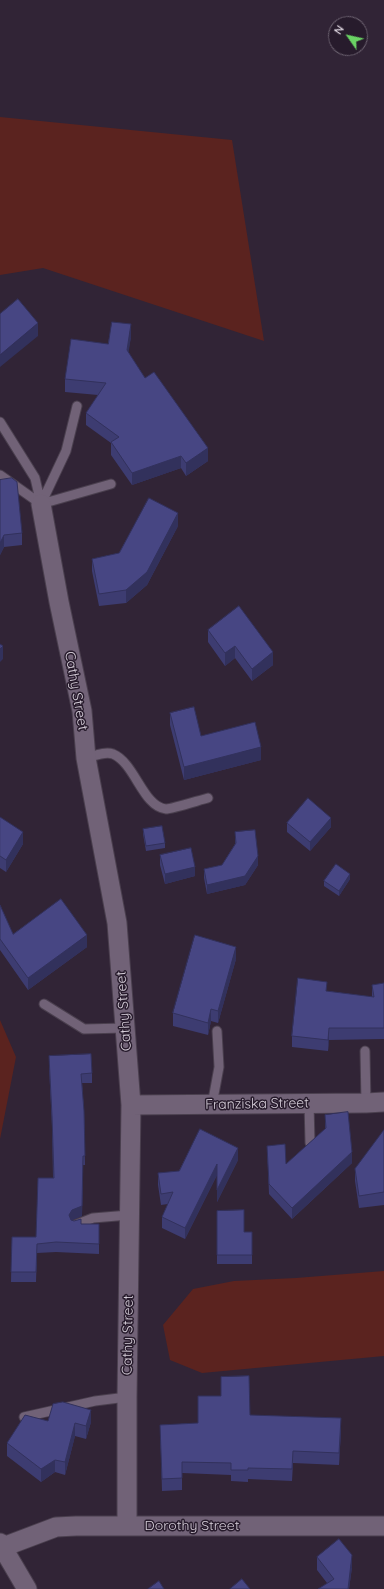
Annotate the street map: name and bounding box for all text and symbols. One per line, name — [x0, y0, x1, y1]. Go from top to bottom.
north arrow — [328, 16, 368, 56]
text: N — [331, 23, 347, 37]
street label: Cathy Street — [61, 650, 91, 732]
street label: Cathy Street — [113, 970, 135, 1052]
street label: Franziska Street — [205, 1095, 309, 1113]
street label: Cathy Street — [119, 1295, 137, 1375]
street label: Dorothy Street — [145, 1518, 239, 1534]

